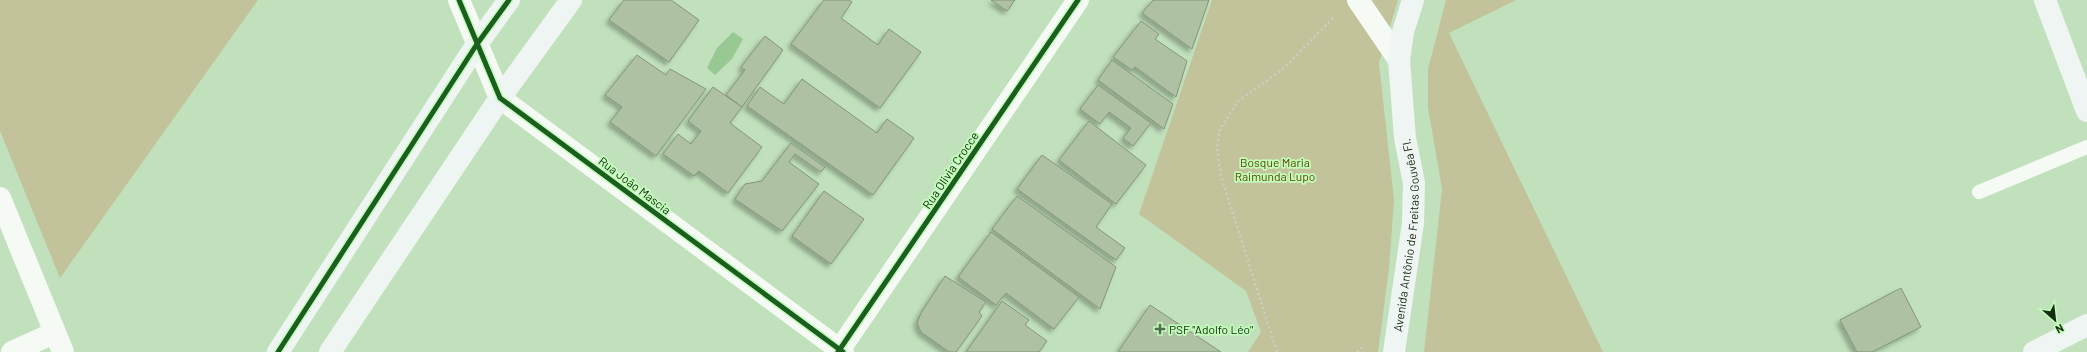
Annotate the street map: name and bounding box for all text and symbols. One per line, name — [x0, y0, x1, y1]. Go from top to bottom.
street label: Rua Olivia Crocce — [919, 129, 981, 211]
street label: Avenida Antônio de Freitas Gouvêa Fl. — [1390, 138, 1421, 333]
street label: Rua João Mascia — [596, 153, 674, 217]
park label: Bosque Maria Raimunda Lupo — [1235, 155, 1315, 183]
north arrow — [2035, 300, 2075, 340]
place label: PSF "Adolfo Léo" — [1169, 322, 1253, 336]
text: N — [2054, 322, 2066, 337]
marker: PSF "Adolfo Léo" — [1154, 323, 1166, 335]

